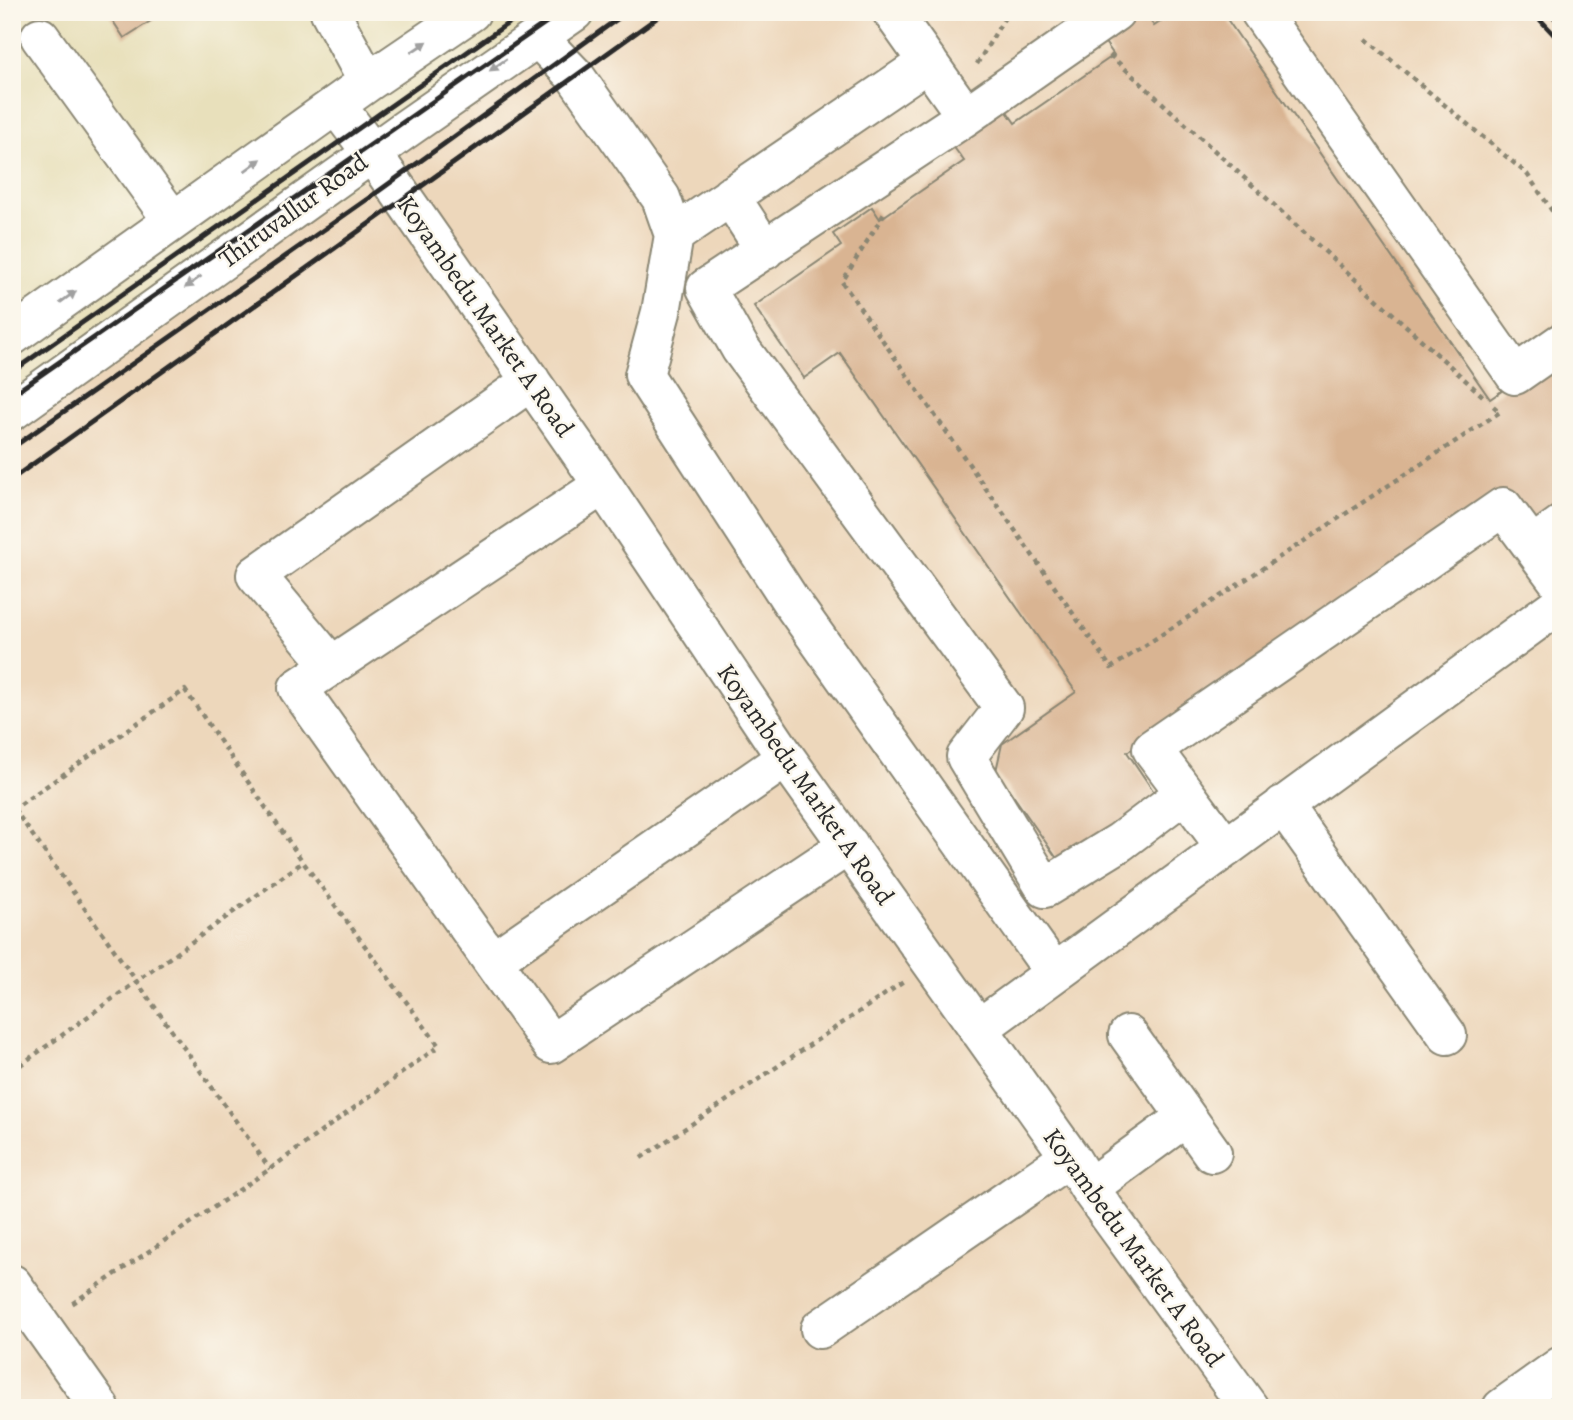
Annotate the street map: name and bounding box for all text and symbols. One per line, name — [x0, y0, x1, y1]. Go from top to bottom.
one-way arrow — [410, 41, 429, 54]
one-way arrow — [489, 58, 507, 72]
street label: Thiruvallur Road — [212, 144, 375, 276]
one-way arrow — [244, 158, 262, 172]
street label: Koyambedu Market A Road — [389, 189, 582, 444]
one-way arrow — [184, 275, 202, 289]
one-way arrow — [59, 290, 77, 304]
street label: Koyambedu Market A Road — [709, 657, 902, 912]
street label: Koyambedu Market A Road — [1035, 1121, 1232, 1374]

